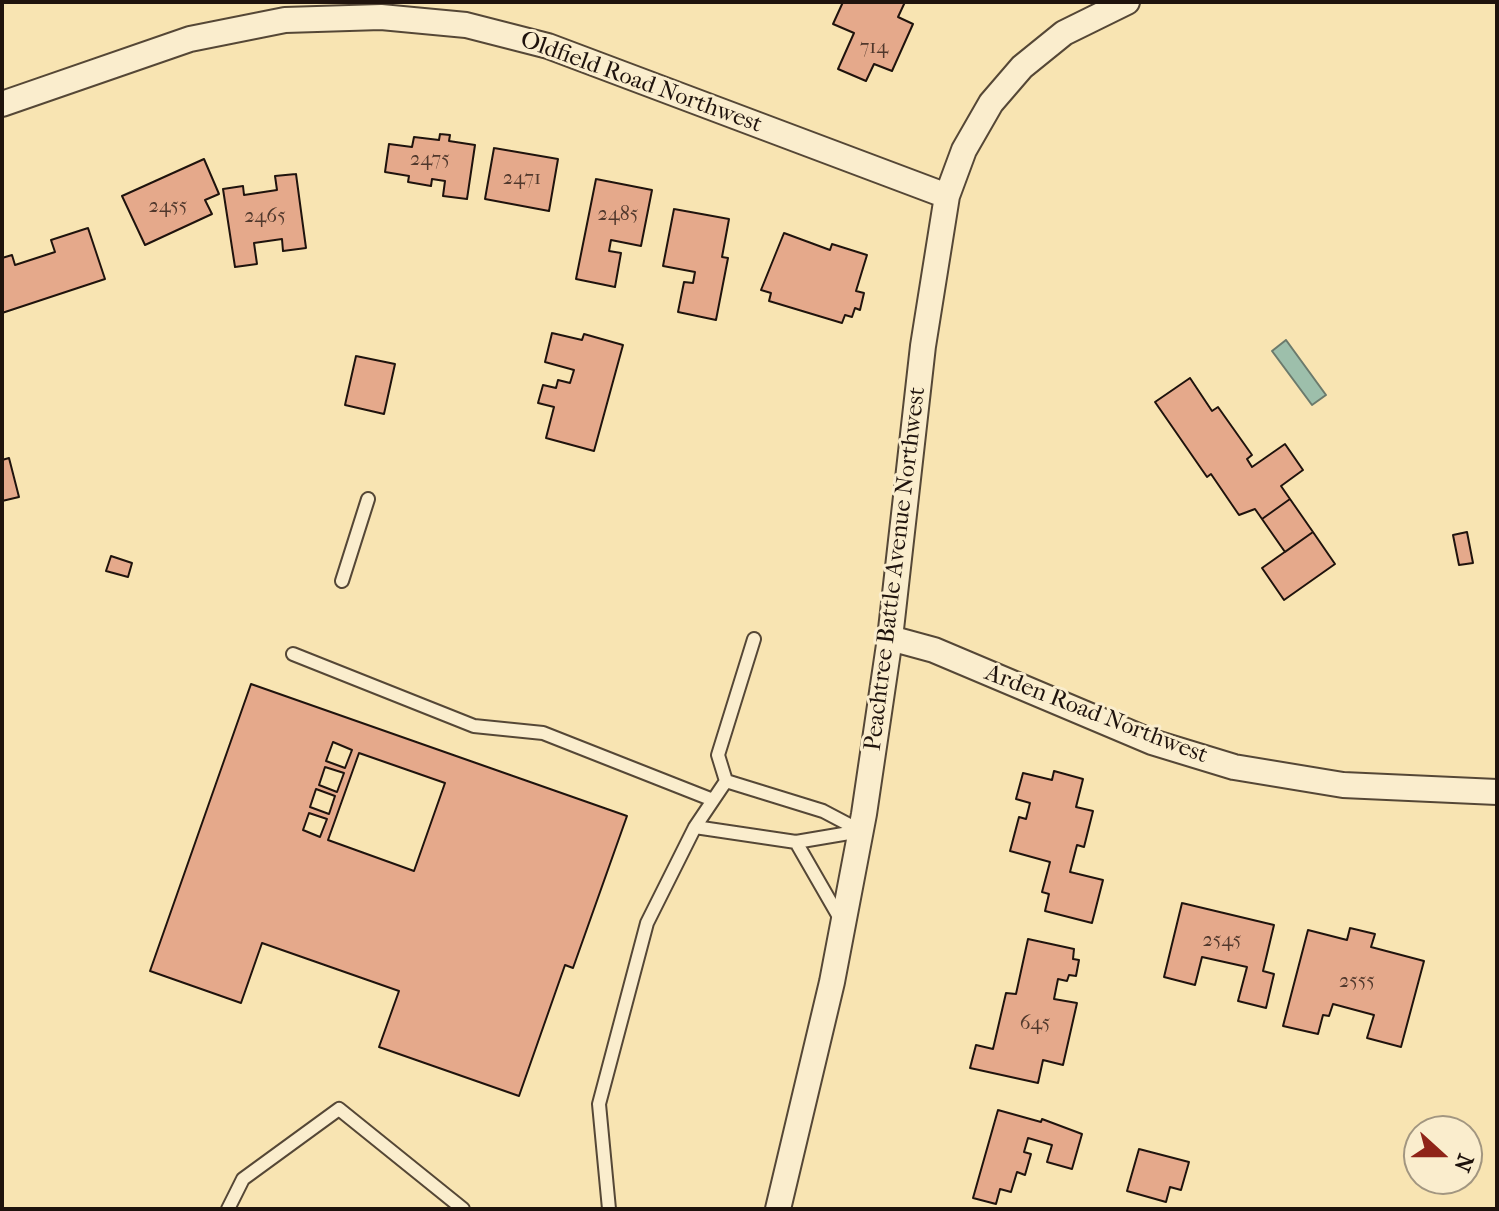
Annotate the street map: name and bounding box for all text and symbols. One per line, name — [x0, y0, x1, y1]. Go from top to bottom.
street label: Oldfield Road Northwest — [516, 26, 766, 140]
house number: 714 — [860, 36, 888, 60]
house number: 2475 — [410, 148, 450, 172]
house number: 2471 — [503, 167, 541, 191]
house number: 2455 — [149, 195, 187, 219]
house number: 2485 — [598, 203, 638, 227]
house number: 2465 — [244, 205, 286, 229]
street label: Peachtree Battle Avenue Northwest — [859, 385, 933, 753]
street label: Arden Road Northwest — [980, 659, 1212, 771]
house number: 2545 — [1203, 929, 1241, 953]
house number: 2555 — [1339, 970, 1375, 994]
house number: 645 — [1020, 1012, 1050, 1036]
north arrow — [1403, 1115, 1483, 1195]
text: N — [1448, 1150, 1479, 1175]

